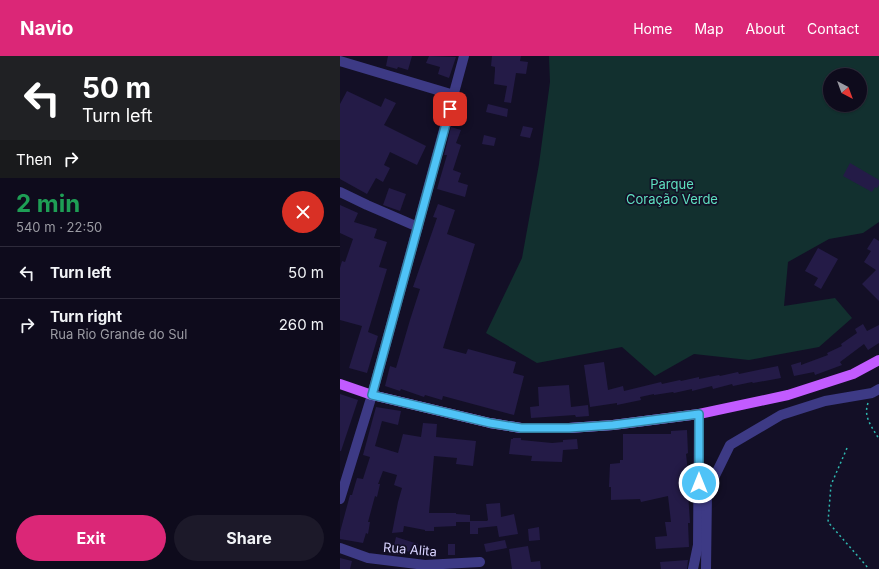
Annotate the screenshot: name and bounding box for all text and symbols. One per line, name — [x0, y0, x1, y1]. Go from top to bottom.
text: Navio — [20, 17, 73, 40]
text: Home — [633, 20, 672, 37]
text: Map — [694, 20, 724, 37]
text: About — [746, 20, 785, 37]
text: Contact — [807, 20, 859, 37]
north arrow — [823, 68, 867, 112]
map controls — [823, 68, 867, 112]
text: 50 m — [82, 71, 151, 105]
icon: left — [16, 72, 68, 124]
pin — [433, 92, 467, 126]
icon: arrive — [439, 98, 461, 120]
text: Turn left — [82, 105, 152, 126]
icon: right — [60, 148, 82, 170]
text: Then — [16, 150, 52, 169]
park label: Parque Coração Verde — [626, 176, 718, 207]
text: 2 min — [16, 189, 80, 218]
button: close — [282, 191, 324, 233]
text: 540 m · 22:50 — [16, 219, 102, 235]
icon: left — [16, 262, 38, 284]
text: Turn left — [50, 263, 111, 282]
text: 50 m — [288, 263, 324, 282]
text: Turn right — [50, 307, 122, 326]
icon: right — [16, 314, 38, 336]
text: 260 m — [279, 315, 324, 334]
text: Rua Rio Grande do Sul — [50, 326, 187, 342]
position arrow — [678, 462, 720, 504]
button: Exit — [16, 515, 166, 561]
button: Share — [174, 515, 324, 561]
street label: Rua Alita — [382, 539, 438, 559]

